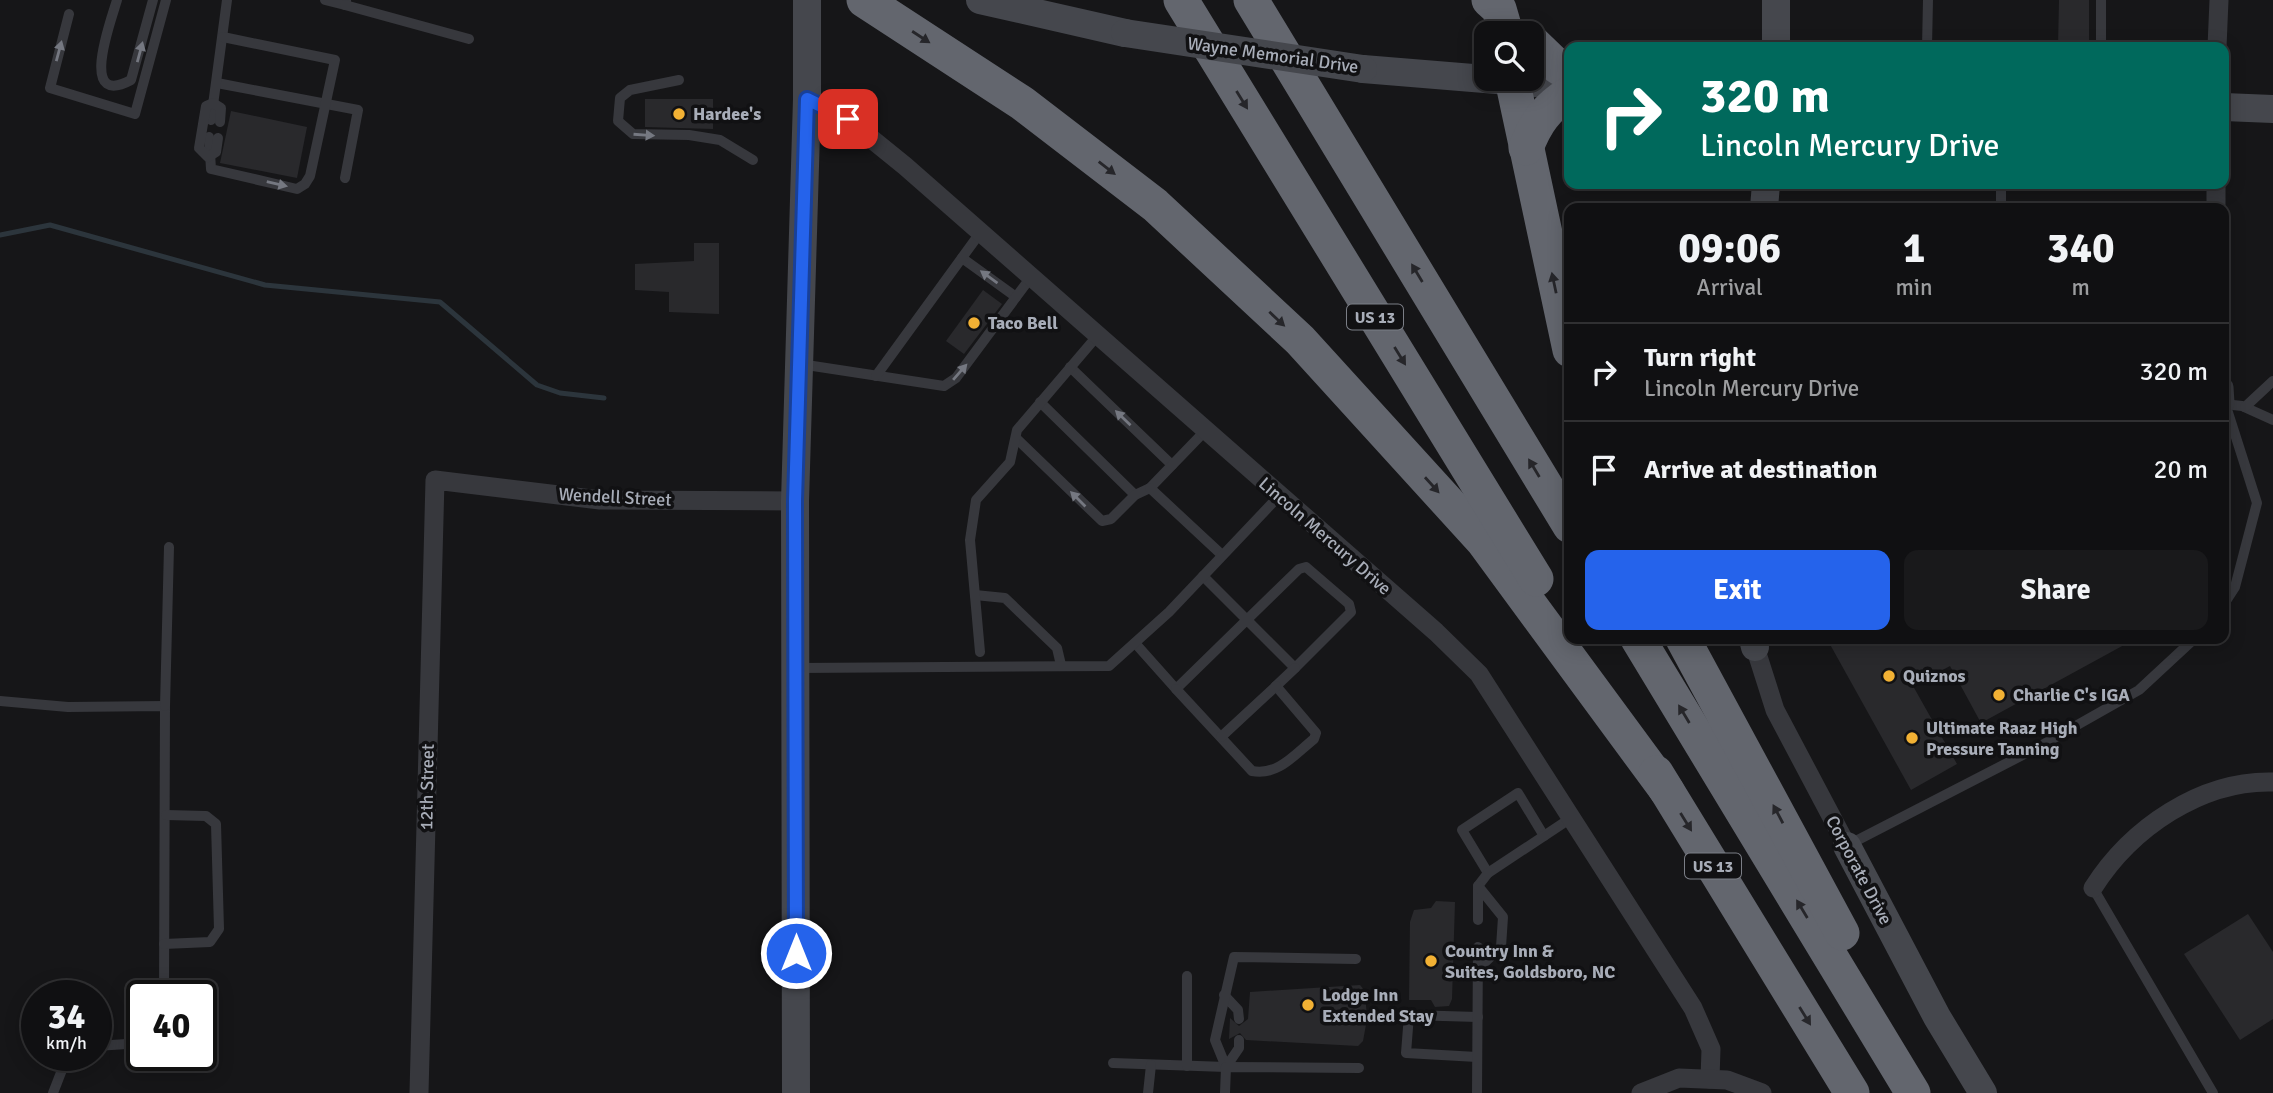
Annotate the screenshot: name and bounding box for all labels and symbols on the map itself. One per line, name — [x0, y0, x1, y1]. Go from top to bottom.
one-way arrow — [912, 30, 931, 43]
street label: Wayne Memorial Drive — [1186, 32, 1360, 78]
one-way arrow — [55, 40, 65, 61]
one-way arrow — [135, 41, 146, 63]
pin — [818, 89, 878, 149]
one-way arrow — [1236, 90, 1249, 109]
place label: Hardee's — [693, 103, 761, 125]
marker: Hardee's — [671, 106, 687, 122]
one-way arrow — [634, 130, 656, 141]
one-way arrow — [1098, 161, 1116, 175]
one-way arrow — [266, 179, 288, 190]
one-way arrow — [1410, 264, 1423, 283]
one-way arrow — [980, 271, 998, 285]
one-way arrow — [1549, 272, 1560, 294]
road number: US 13 — [1347, 304, 1403, 330]
one-way arrow — [1268, 310, 1285, 326]
place label: Taco Bell — [988, 312, 1058, 334]
marker: Taco Bell — [966, 315, 982, 331]
one-way arrow — [1394, 347, 1406, 366]
one-way arrow — [952, 363, 968, 381]
one-way arrow — [1115, 410, 1132, 426]
one-way arrow — [1528, 458, 1541, 477]
street label: Lincoln Mercury Drive — [1254, 472, 1396, 600]
one-way arrow — [1424, 476, 1440, 493]
street label: Wendell Street — [558, 483, 672, 511]
one-way arrow — [1069, 491, 1086, 508]
place label: Quiznos — [1903, 665, 1966, 687]
marker: Quiznos — [1881, 668, 1897, 684]
place label: Charlie C's IGA — [2013, 684, 2130, 706]
marker: Charlie C's IGA — [1991, 687, 2007, 703]
one-way arrow — [1677, 705, 1690, 724]
place label: Ultimate Raaz High Pressure Tanning — [1926, 717, 2078, 760]
marker: Ultimate Raaz High Pressure Tanning — [1904, 730, 1920, 746]
street label: 12th Street — [415, 744, 439, 830]
one-way arrow — [1772, 804, 1784, 824]
street label: Corporate Drive — [1821, 812, 1897, 928]
one-way arrow — [1679, 813, 1692, 832]
road number: US 13 — [1685, 853, 1741, 878]
one-way arrow — [1795, 899, 1808, 918]
position arrow — [759, 916, 833, 990]
place label: Country Inn & Suites, Goldsboro, NC — [1445, 940, 1615, 983]
marker: Country Inn & Suites, Goldsboro, NC — [1423, 953, 1439, 969]
speed limit sign: 40 — [126, 980, 217, 1071]
place label: Lodge Inn Extended Stay — [1322, 984, 1434, 1027]
marker: Lodge Inn Extended Stay — [1300, 997, 1316, 1013]
one-way arrow — [1799, 1006, 1811, 1025]

